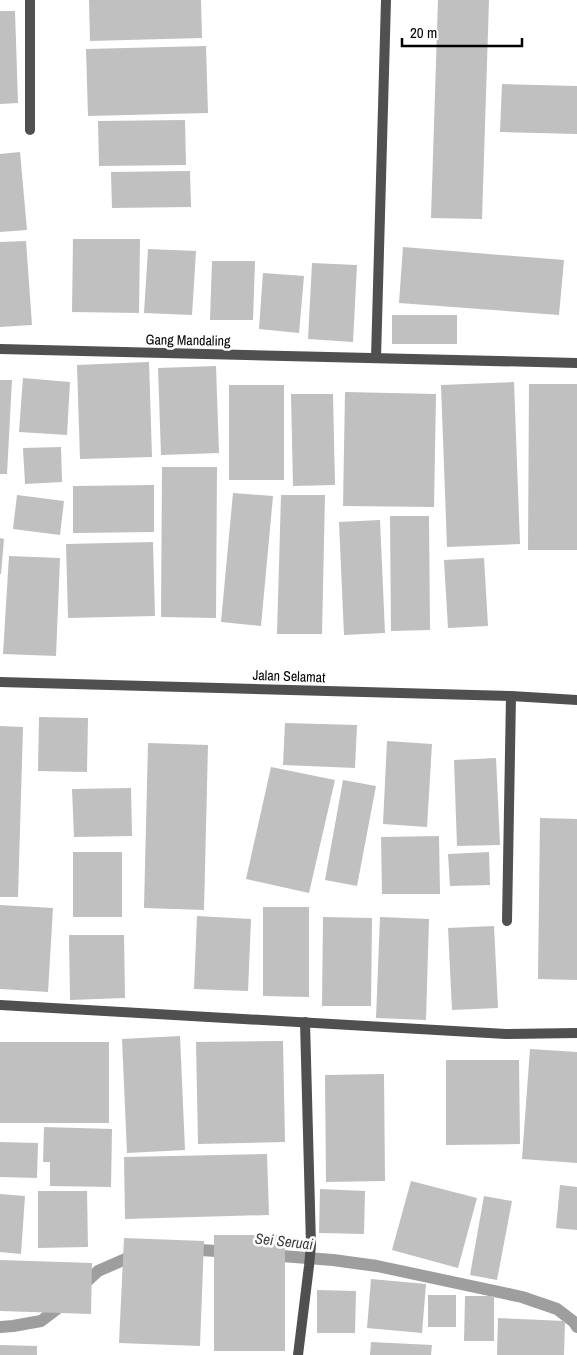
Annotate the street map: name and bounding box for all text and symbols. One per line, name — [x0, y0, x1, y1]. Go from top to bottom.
scale bar — [402, 15, 522, 47]
text: 20 m — [410, 22, 437, 43]
street label: Gang Mandaling — [145, 330, 231, 350]
street label: Jalan Selamat — [252, 666, 326, 686]
water label: Sei Seruai — [254, 1228, 315, 1255]

